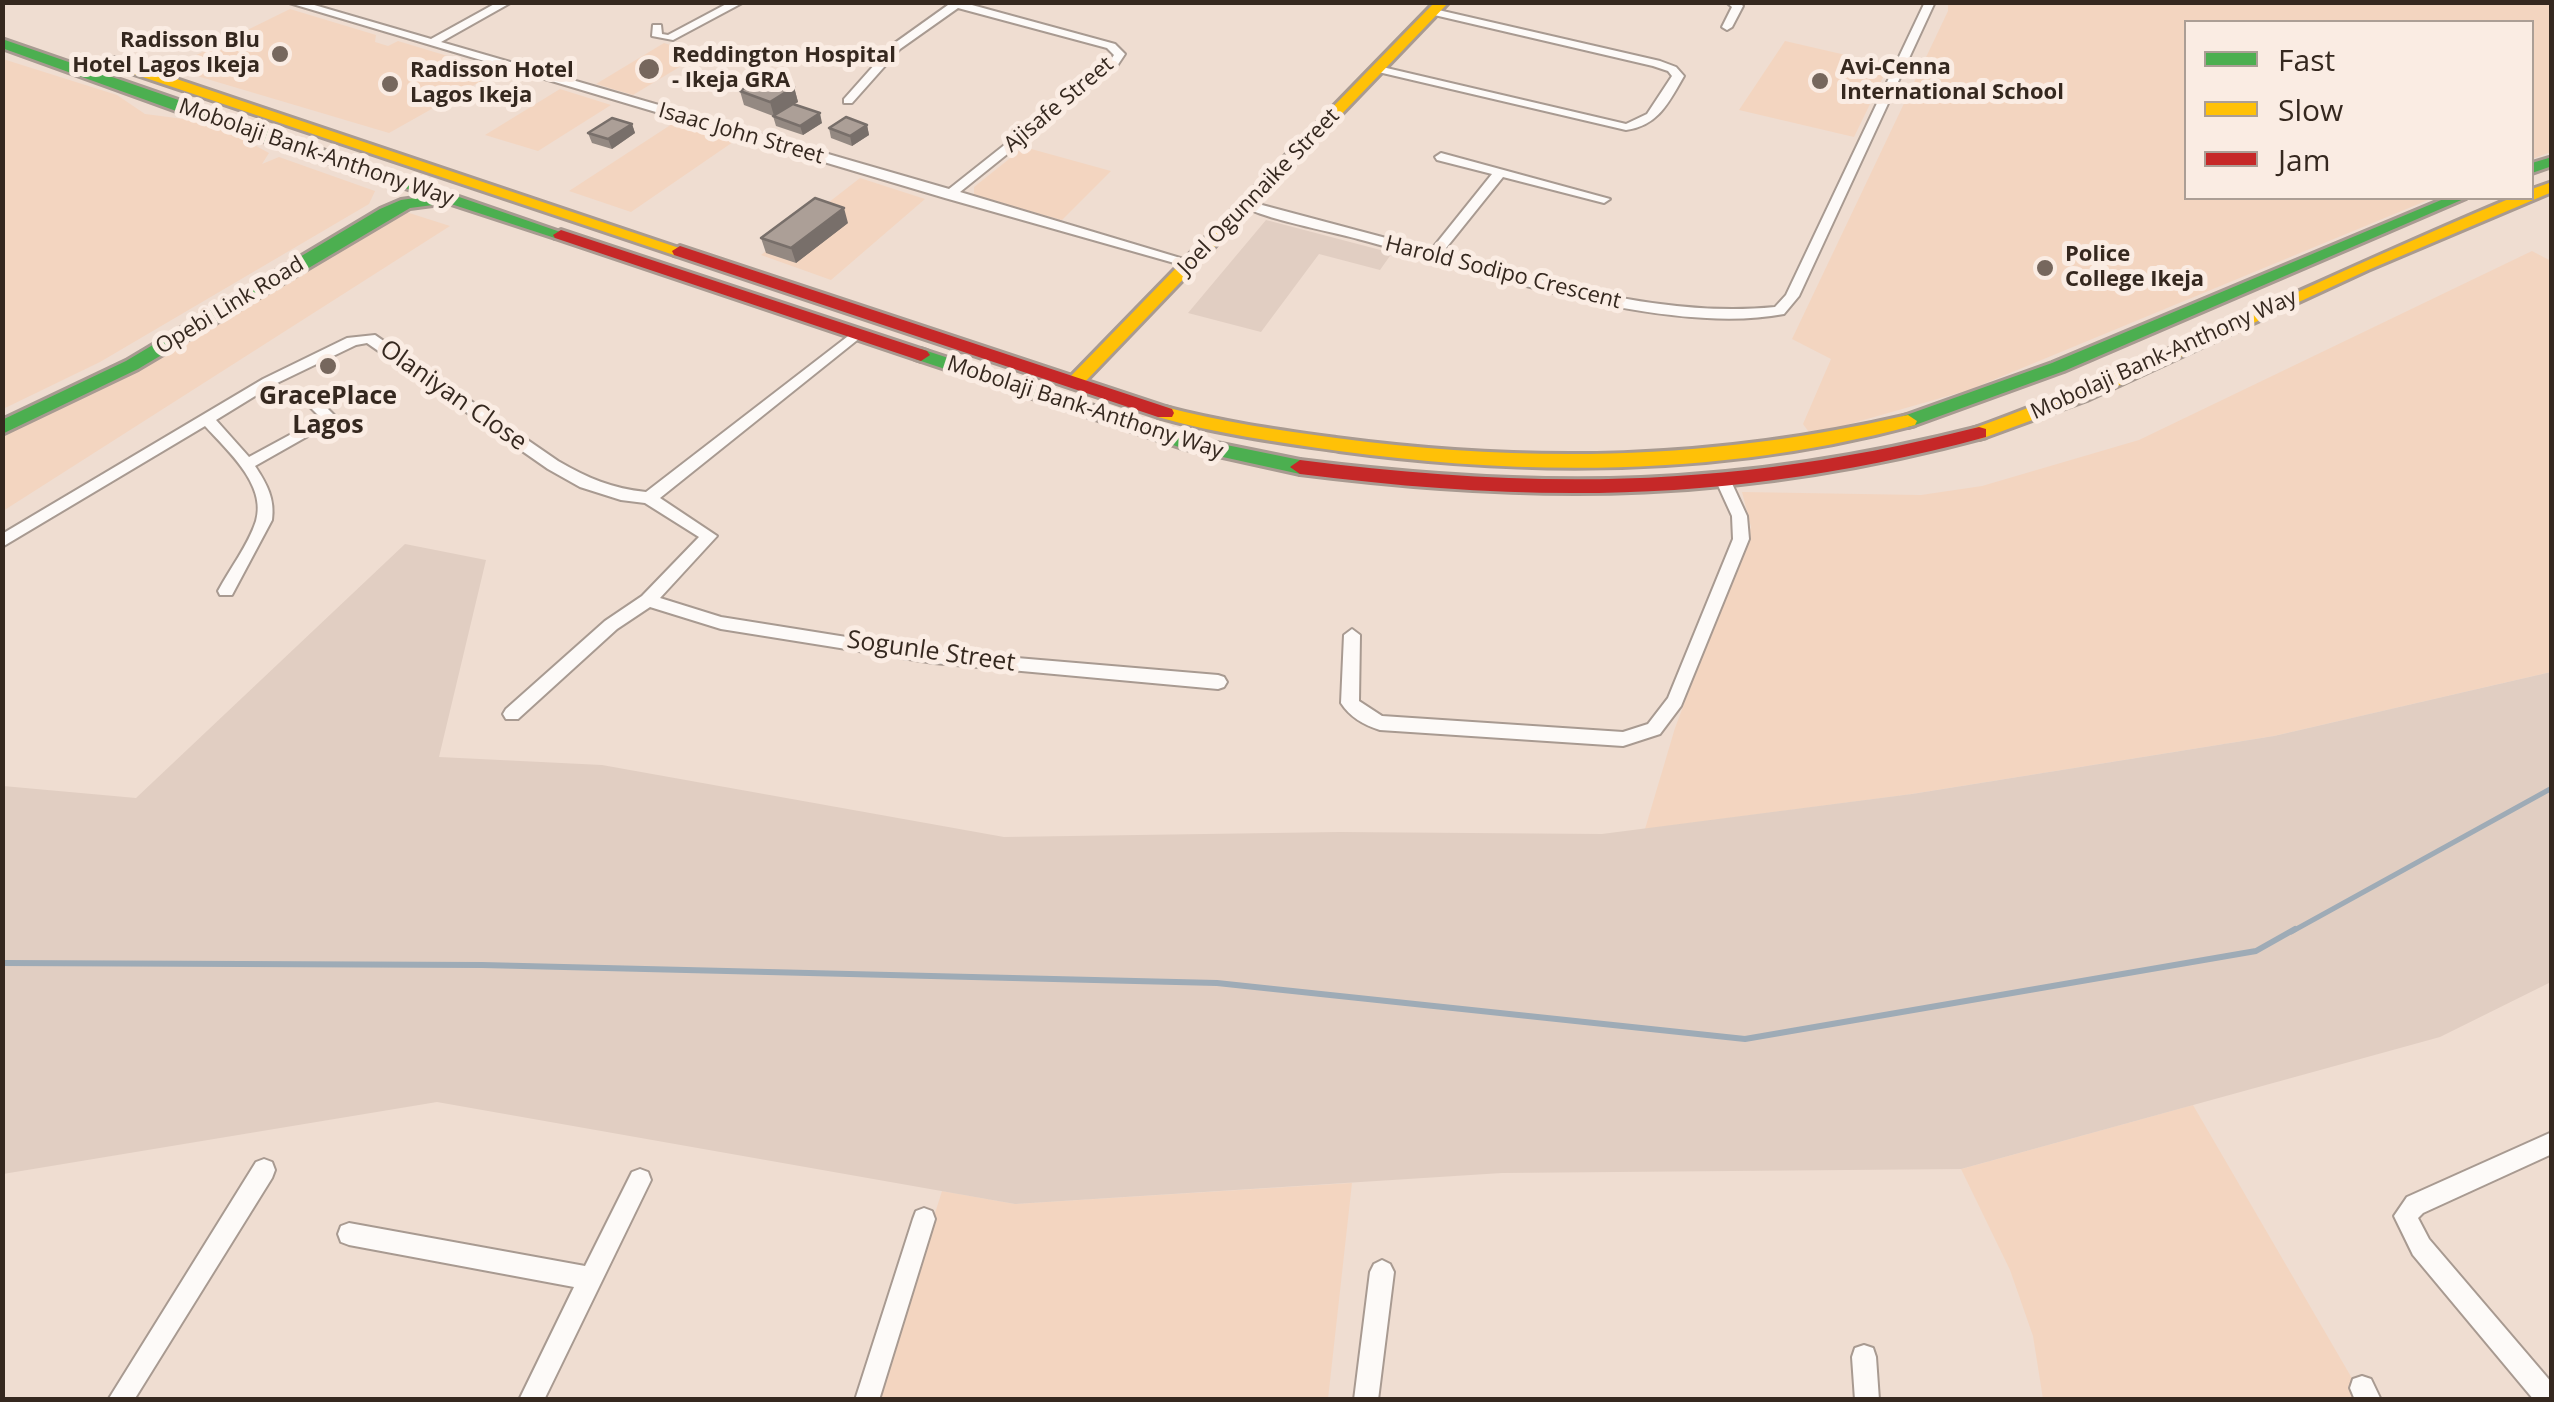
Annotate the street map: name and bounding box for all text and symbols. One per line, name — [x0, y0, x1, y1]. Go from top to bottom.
legend — [2184, 20, 2534, 200]
place label: Radisson Blu Hotel Lagos Ikeja — [72, 28, 260, 80]
text: Fast — [2278, 39, 2335, 80]
marker: Radisson Blu Hotel Lagos Ikeja — [269, 43, 291, 65]
place label: Reddington Hospital - Ikeja GRA — [672, 43, 896, 94]
street label: Ajisafe Street — [999, 52, 1119, 158]
place label: Avi-Cenna International School — [1840, 55, 2064, 106]
marker: Reddington Hospital - Ikeja GRA — [636, 56, 662, 82]
place label: Radisson Hotel Lagos Ikeja — [410, 58, 574, 110]
marker: Avi-Cenna International School — [1809, 70, 1831, 92]
marker: Radisson Hotel Lagos Ikeja — [379, 73, 401, 95]
text: Slow — [2278, 89, 2343, 130]
street label: Mobolaji Bank-Anthony Way — [175, 94, 457, 212]
street label: Isaac John Street — [655, 98, 827, 170]
street label: Joel Ogunnaike Street — [1173, 103, 1345, 281]
text: Jam — [2278, 139, 2331, 180]
street label: Harold Sodipo Crescent — [1382, 231, 1624, 315]
place label: Police College Ikeja — [2065, 242, 2204, 294]
street label: Opebi Link Road — [151, 251, 309, 361]
marker: Police College Ikeja — [2034, 257, 2056, 279]
street label: Mobolaji Bank-Anthony Way — [2027, 284, 2301, 426]
street label: Olaniyan Close — [374, 334, 532, 458]
street label: Mobolaji Bank-Anthony Way — [944, 351, 1226, 465]
marker: GracePlace Lagos — [317, 355, 339, 377]
place label: GracePlace Lagos — [259, 382, 397, 441]
street label: Sogunle Street — [845, 625, 1017, 679]

